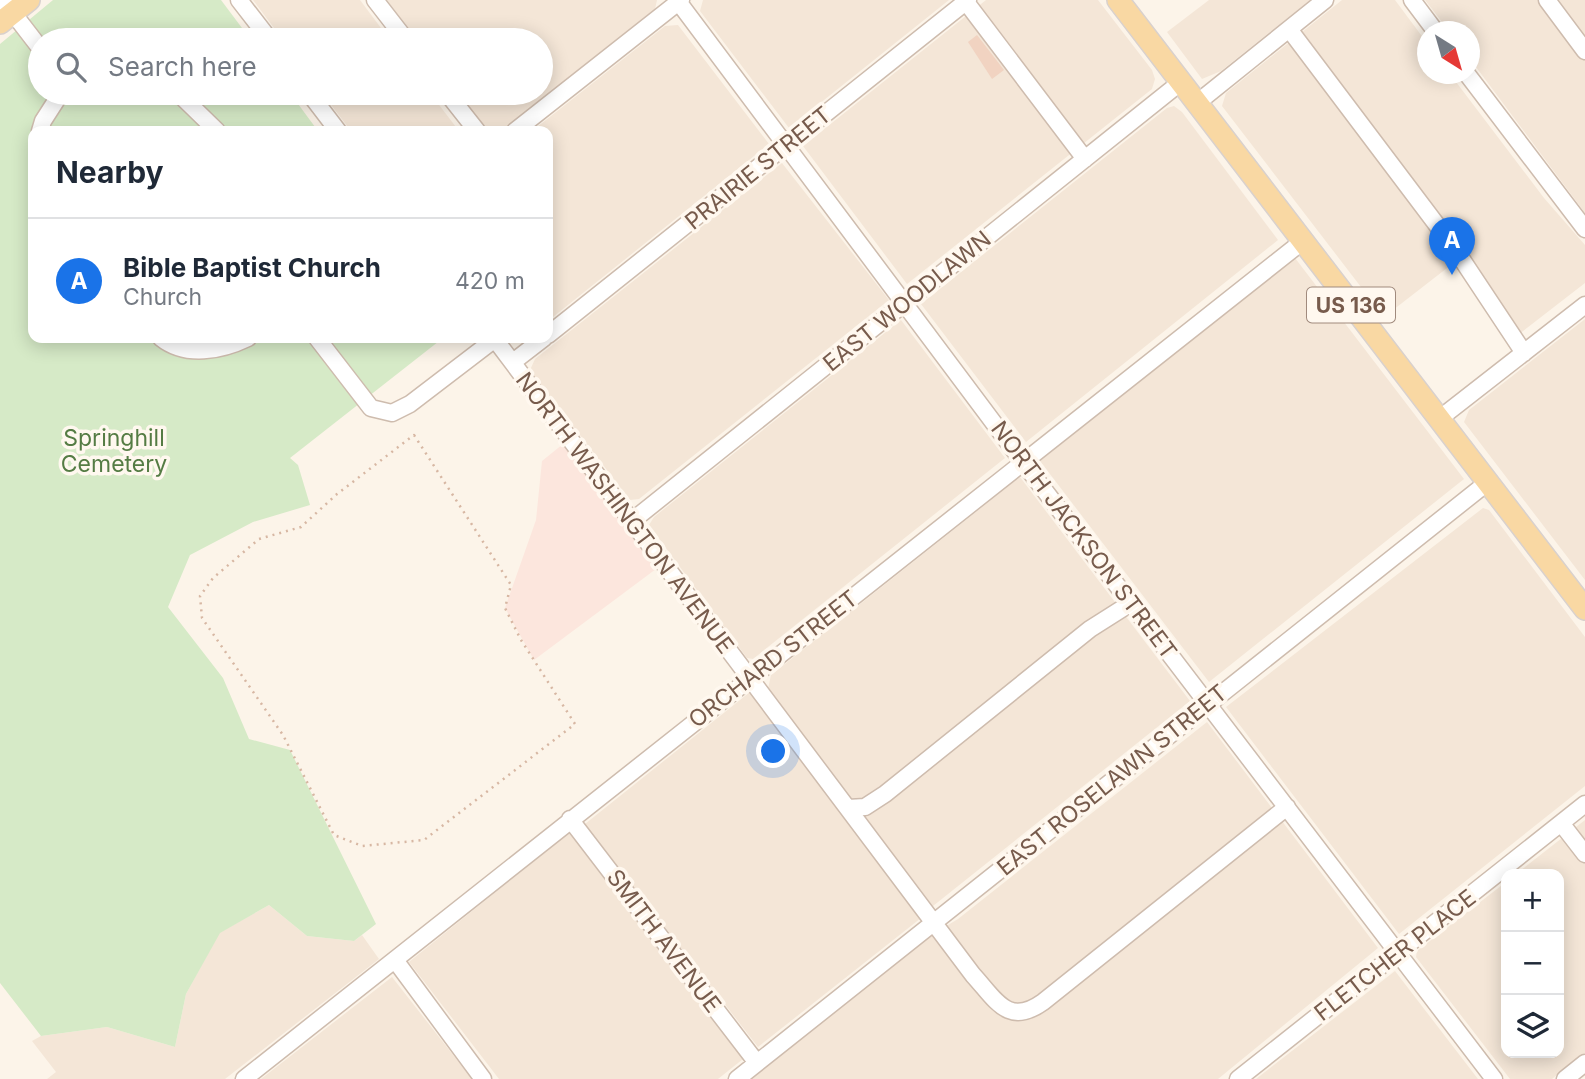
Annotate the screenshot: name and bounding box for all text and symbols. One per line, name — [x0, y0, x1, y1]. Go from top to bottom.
north arrow — [1417, 21, 1480, 84]
search box — [28, 28, 553, 105]
icon: search — [52, 48, 90, 86]
text: Search here — [108, 51, 257, 82]
street label: PRAIRIE STREET — [679, 101, 837, 235]
text: Nearby — [56, 154, 164, 190]
pin: A — [1429, 217, 1475, 275]
street label: EAST WOODLAWN — [817, 225, 997, 377]
text: Bible Baptist Church — [123, 252, 381, 283]
text: A — [70, 267, 88, 295]
text: 420 m — [455, 267, 525, 295]
text: Church — [123, 283, 202, 311]
road number: US 136 — [1307, 288, 1395, 322]
street label: NORTH WASHINGTON AVENUE — [510, 367, 740, 659]
street label: NORTH JACKSON STREET — [985, 415, 1183, 665]
park label: Springhill Cemetery — [61, 424, 167, 478]
street label: ORCHARD STREET — [683, 584, 863, 734]
street label: EAST ROSELAWN STREET — [991, 679, 1233, 881]
your location — [756, 734, 790, 768]
street label: SMITH AVENUE — [601, 864, 727, 1018]
map controls — [1501, 869, 1564, 1058]
button: + — [1501, 869, 1564, 932]
street label: FLETCHER PLACE — [1309, 883, 1481, 1027]
button: − — [1501, 932, 1564, 995]
button: layers — [1501, 995, 1564, 1058]

